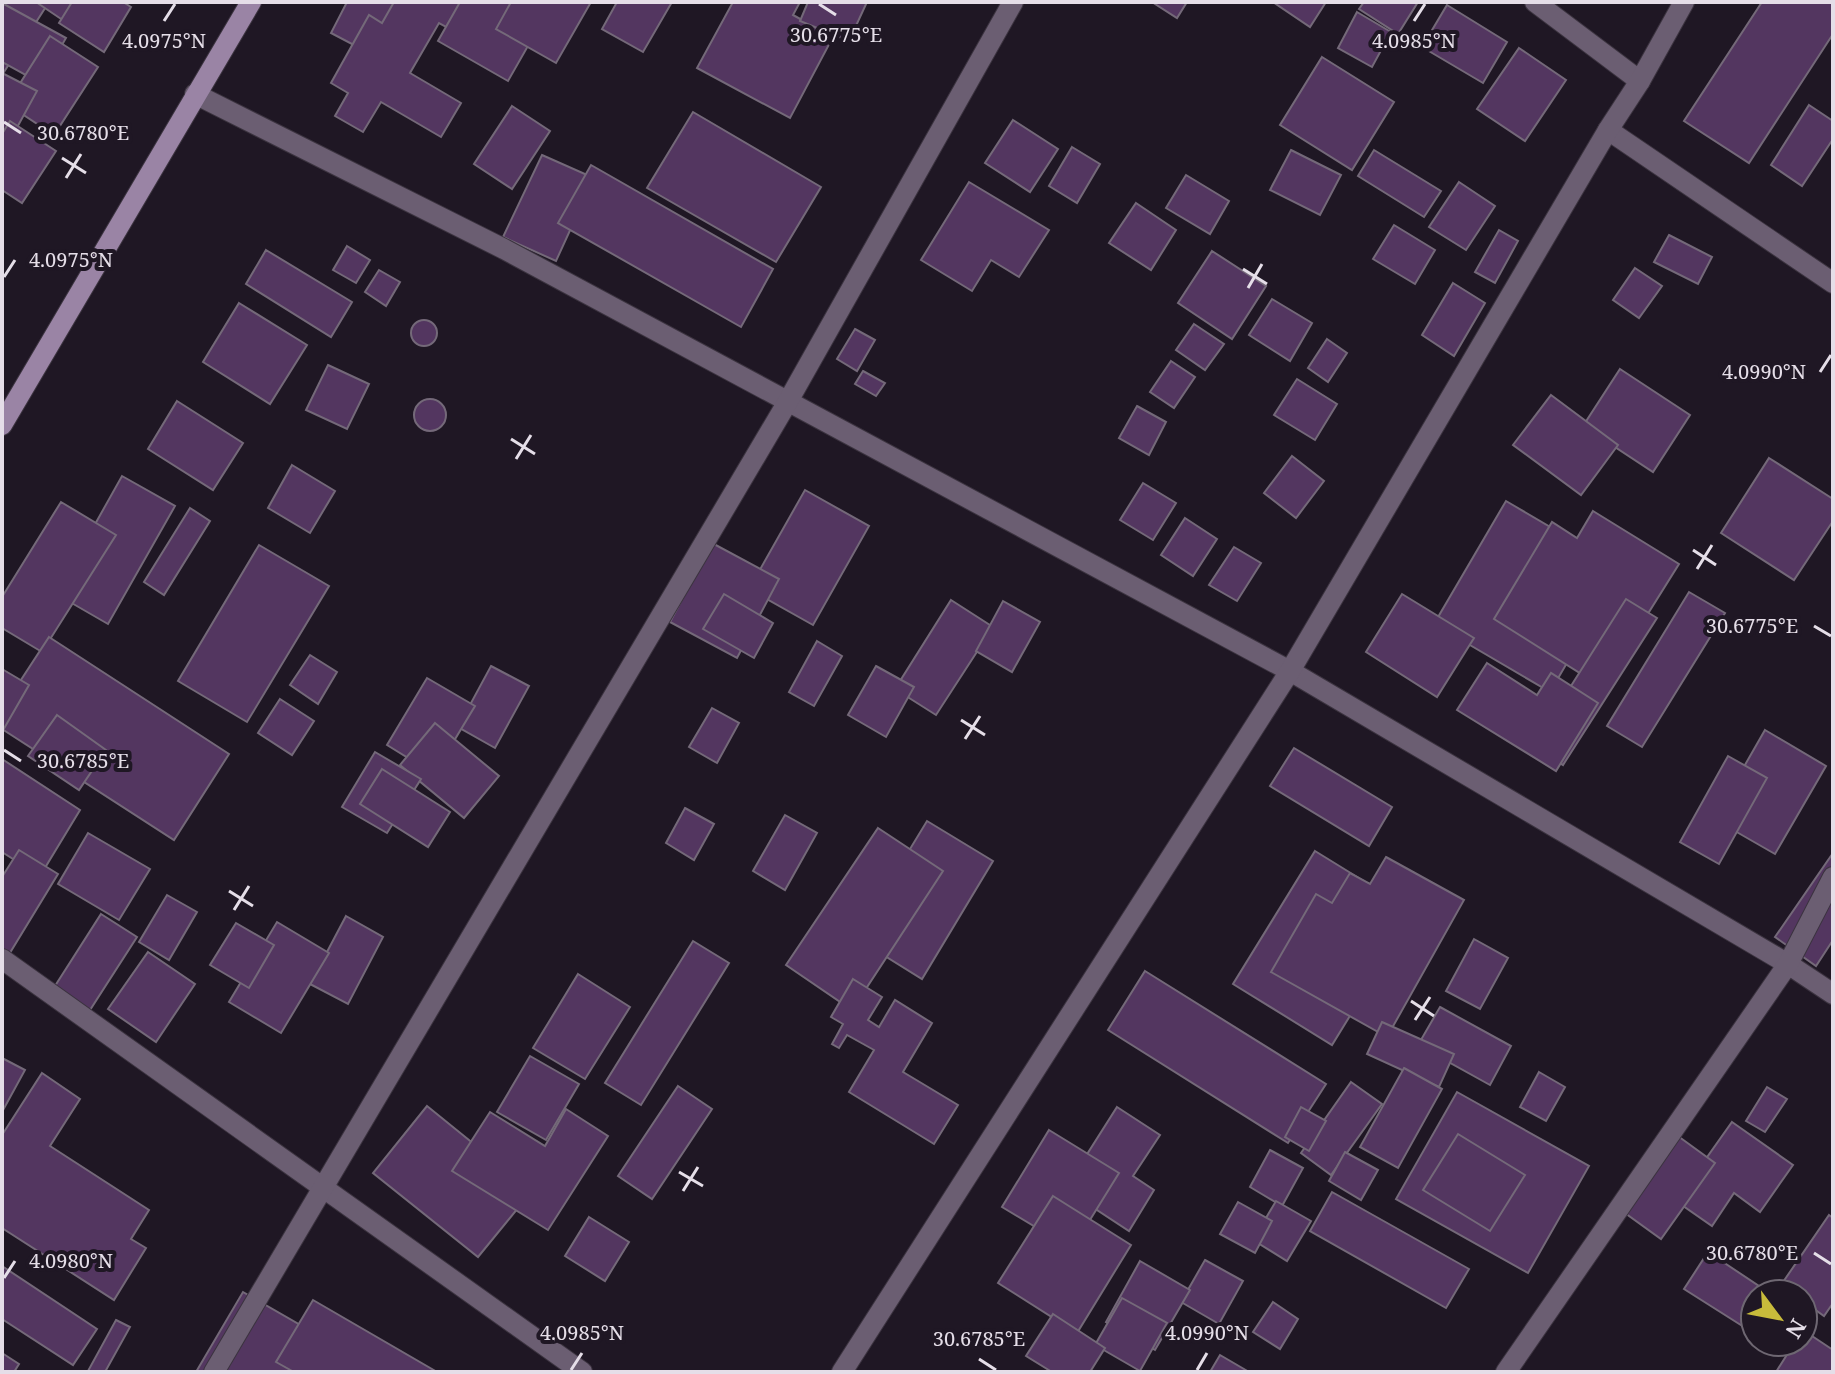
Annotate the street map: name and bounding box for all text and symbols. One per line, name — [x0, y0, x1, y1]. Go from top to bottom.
text: 30.6775°E — [790, 21, 882, 48]
text: 4.0975°N — [122, 27, 206, 54]
text: 4.0985°N — [1372, 27, 1456, 54]
text: 30.6780°E — [37, 119, 129, 146]
text: 4.0975°N — [29, 246, 113, 273]
text: 4.0990°N — [1722, 358, 1806, 385]
text: 30.6775°E — [1706, 612, 1798, 639]
text: 30.6785°E — [37, 747, 129, 774]
text: 30.6780°E — [1706, 1239, 1798, 1266]
text: 4.0980°N — [29, 1247, 113, 1274]
north arrow — [1739, 1278, 1819, 1358]
text: N — [1779, 1314, 1814, 1344]
text: 4.0985°N — [540, 1319, 624, 1346]
text: 4.0990°N — [1165, 1319, 1249, 1346]
text: 30.6785°E — [933, 1325, 1025, 1352]

